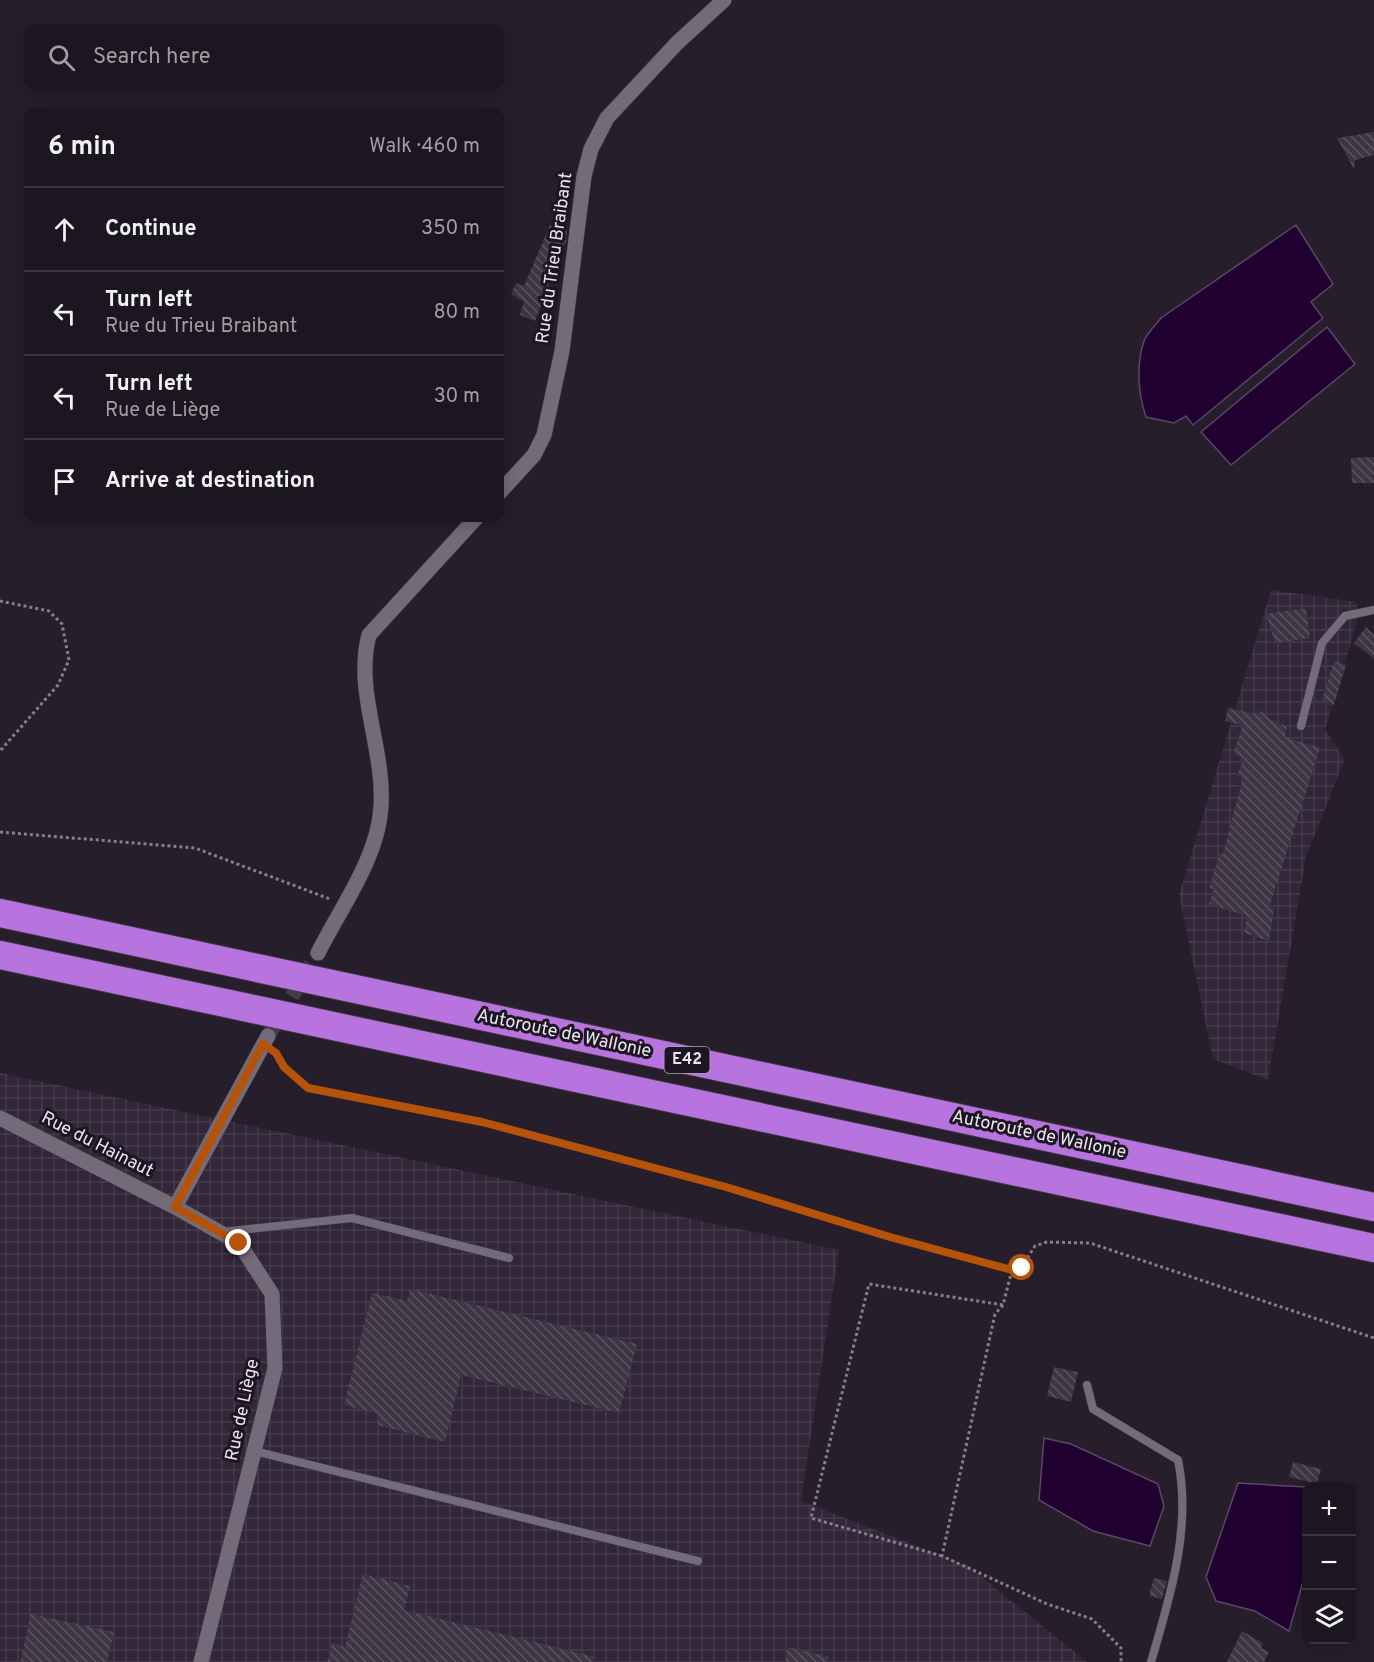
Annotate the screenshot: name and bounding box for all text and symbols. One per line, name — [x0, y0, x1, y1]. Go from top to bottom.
search box — [24, 24, 504, 90]
icon: search — [45, 41, 78, 74]
text: Search here — [93, 44, 211, 71]
text: 6 min — [48, 131, 116, 164]
text: Walk · 460 m — [369, 134, 480, 160]
street label: Rue du Trieu Braibant — [532, 171, 578, 345]
icon: ahead — [48, 213, 81, 246]
text: Continue — [105, 216, 196, 243]
text: 350 m — [421, 216, 480, 242]
text: Turn left — [105, 287, 193, 314]
icon: left — [48, 297, 81, 330]
text: 80 m — [434, 300, 480, 326]
text: Rue du Trieu Braibant — [105, 314, 297, 340]
text: Turn left — [105, 371, 193, 398]
icon: left — [48, 381, 81, 414]
text: 30 m — [434, 384, 480, 410]
text: Rue de Liège — [105, 398, 220, 424]
icon: arrive — [48, 465, 81, 498]
text: Arrive at destination — [105, 468, 315, 495]
street label: Autoroute de Wallonie — [475, 1004, 653, 1064]
road number: E42 — [664, 1047, 710, 1073]
street label: Autoroute de Wallonie — [950, 1105, 1128, 1165]
street label: Rue du Hainaut — [37, 1107, 157, 1183]
route end — [225, 1229, 251, 1255]
route start — [1008, 1254, 1034, 1280]
street label: Rue de Liège — [221, 1357, 265, 1463]
map controls — [1302, 1482, 1356, 1644]
button: + — [1302, 1482, 1356, 1536]
button: − — [1302, 1536, 1356, 1590]
button: layers — [1302, 1590, 1356, 1644]

